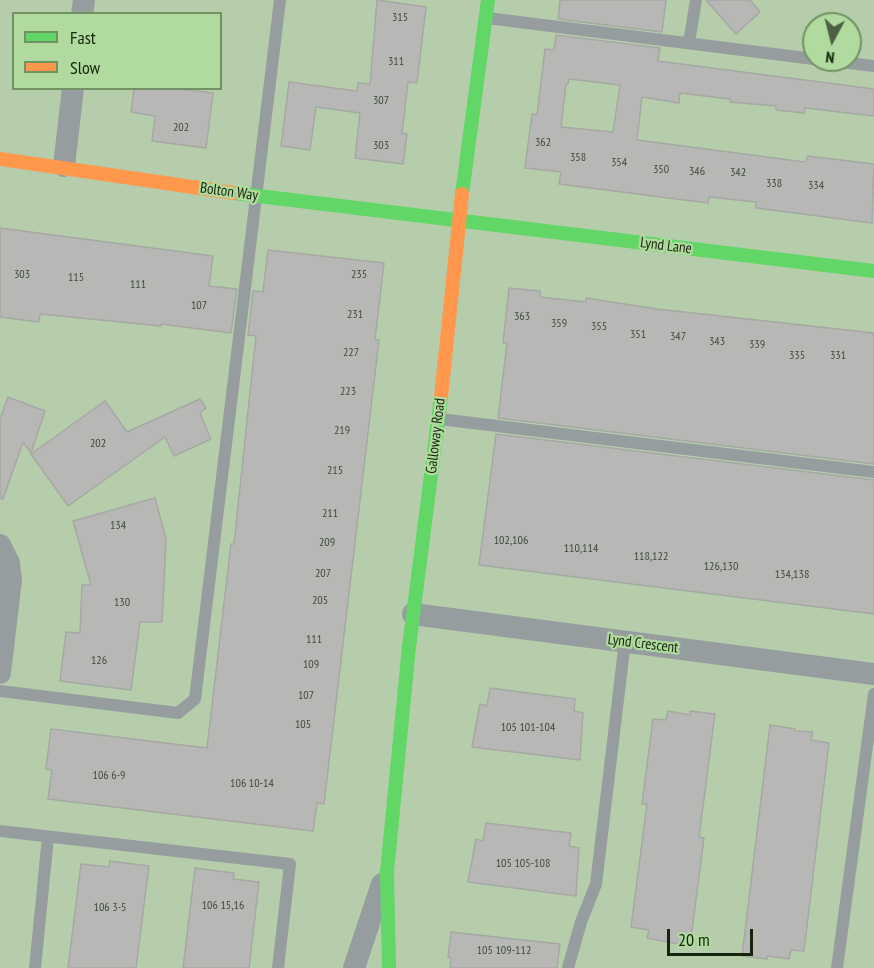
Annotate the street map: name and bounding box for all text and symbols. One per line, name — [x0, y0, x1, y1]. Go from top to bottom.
house number: 315 — [392, 11, 408, 25]
legend — [12, 12, 222, 90]
north arrow — [802, 12, 862, 72]
text: Fast — [70, 26, 96, 49]
text: N — [825, 47, 836, 68]
house number: 311 — [388, 55, 404, 69]
text: Slow — [70, 56, 100, 79]
house number: 307 — [373, 94, 389, 108]
house number: 202 — [173, 121, 189, 135]
house number: 362 — [535, 136, 551, 150]
house number: 303 — [373, 139, 389, 153]
house number: 358 — [570, 151, 586, 165]
house number: 354 — [611, 156, 627, 170]
house number: 350 — [653, 163, 669, 177]
house number: 346 — [689, 165, 705, 179]
house number: 342 — [730, 166, 746, 180]
house number: 338 — [766, 177, 782, 191]
street label: Bolton Way — [199, 179, 259, 205]
house number: 334 — [808, 179, 824, 193]
street label: Lynd Lane — [639, 234, 693, 258]
house number: 303 — [14, 268, 30, 282]
house number: 235 — [351, 268, 367, 282]
house number: 115 — [68, 271, 84, 285]
house number: 111 — [130, 278, 146, 292]
house number: 107 — [191, 299, 207, 313]
house number: 231 — [347, 308, 363, 322]
house number: 363 — [514, 310, 530, 324]
house number: 359 — [551, 317, 567, 331]
house number: 355 — [591, 320, 607, 334]
house number: 351 — [630, 328, 646, 342]
house number: 347 — [670, 330, 686, 344]
house number: 343 — [709, 335, 725, 349]
house number: 339 — [749, 338, 765, 352]
house number: 227 — [343, 346, 359, 360]
house number: 335 — [789, 349, 805, 363]
house number: 331 — [830, 349, 846, 363]
house number: 223 — [340, 385, 356, 399]
street label: Galloway Road — [422, 397, 450, 475]
house number: 219 — [334, 424, 350, 438]
house number: 202 — [90, 437, 106, 451]
house number: 215 — [327, 464, 343, 478]
house number: 211 — [322, 507, 338, 521]
house number: 134 — [110, 519, 126, 533]
house number: 102,106 — [494, 534, 528, 548]
house number: 209 — [319, 536, 335, 550]
house number: 110,114 — [564, 542, 598, 556]
house number: 118,122 — [634, 550, 668, 564]
house number: 126,130 — [704, 560, 738, 574]
house number: 207 — [315, 567, 331, 581]
house number: 134,138 — [775, 568, 809, 582]
house number: 205 — [312, 594, 328, 608]
house number: 130 — [114, 596, 130, 610]
street label: Lynd Crescent — [607, 631, 679, 657]
house number: 111 — [306, 633, 322, 647]
house number: 126 — [91, 654, 107, 668]
house number: 109 — [303, 658, 319, 672]
house number: 107 — [298, 689, 314, 703]
house number: 105 — [295, 718, 311, 732]
house number: 105 101-104 — [501, 721, 555, 735]
house number: 106 6-9 — [92, 769, 126, 783]
house number: 106 10-14 — [230, 777, 274, 791]
house number: 105 105-108 — [496, 857, 550, 871]
house number: 106 15,16 — [202, 899, 244, 913]
house number: 106 3-5 — [93, 901, 127, 915]
scale bar — [670, 917, 756, 955]
text: 20 m — [678, 928, 710, 951]
house number: 105 109-112 — [477, 944, 531, 958]

